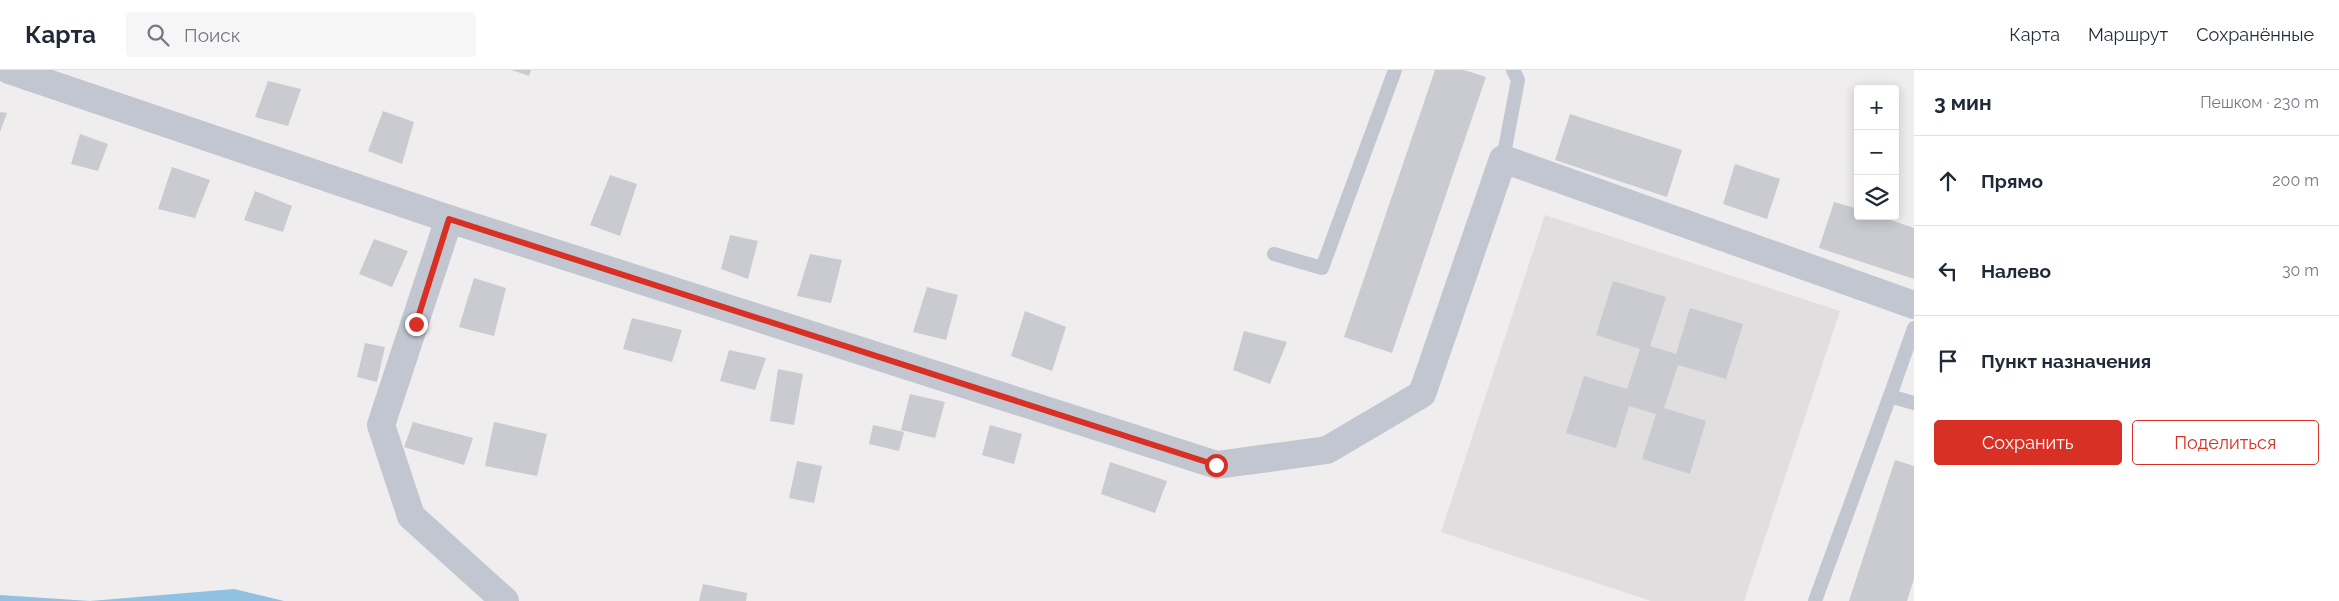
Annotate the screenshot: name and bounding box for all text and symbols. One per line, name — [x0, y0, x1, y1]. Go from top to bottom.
search box — [126, 12, 476, 57]
text: Карта — [25, 20, 96, 49]
icon: search — [144, 21, 172, 49]
text: Поиск — [184, 24, 241, 46]
text: Карта — [2009, 24, 2060, 45]
text: Маршрут — [2088, 24, 2168, 45]
text: Сохранённые — [2196, 24, 2314, 45]
map controls — [1854, 85, 1899, 220]
button: + — [1854, 85, 1899, 130]
text: 3 мин — [1934, 90, 1992, 115]
text: Пешком · 230 m — [2200, 93, 2319, 112]
button: − — [1854, 130, 1899, 175]
icon: ahead — [1934, 167, 1962, 195]
text: Прямо — [1981, 170, 2043, 192]
text: 200 m — [2272, 171, 2319, 190]
button: layers — [1854, 175, 1899, 220]
icon: left — [1934, 257, 1962, 285]
text: Налево — [1981, 260, 2051, 282]
text: 30 m — [2282, 261, 2319, 280]
route end — [405, 313, 428, 336]
icon: arrive — [1934, 347, 1962, 375]
text: Пункт назначения — [1981, 350, 2151, 372]
button: Сохранить — [1934, 420, 2122, 465]
button: Поделиться — [2132, 420, 2319, 465]
route start — [1205, 454, 1228, 477]

